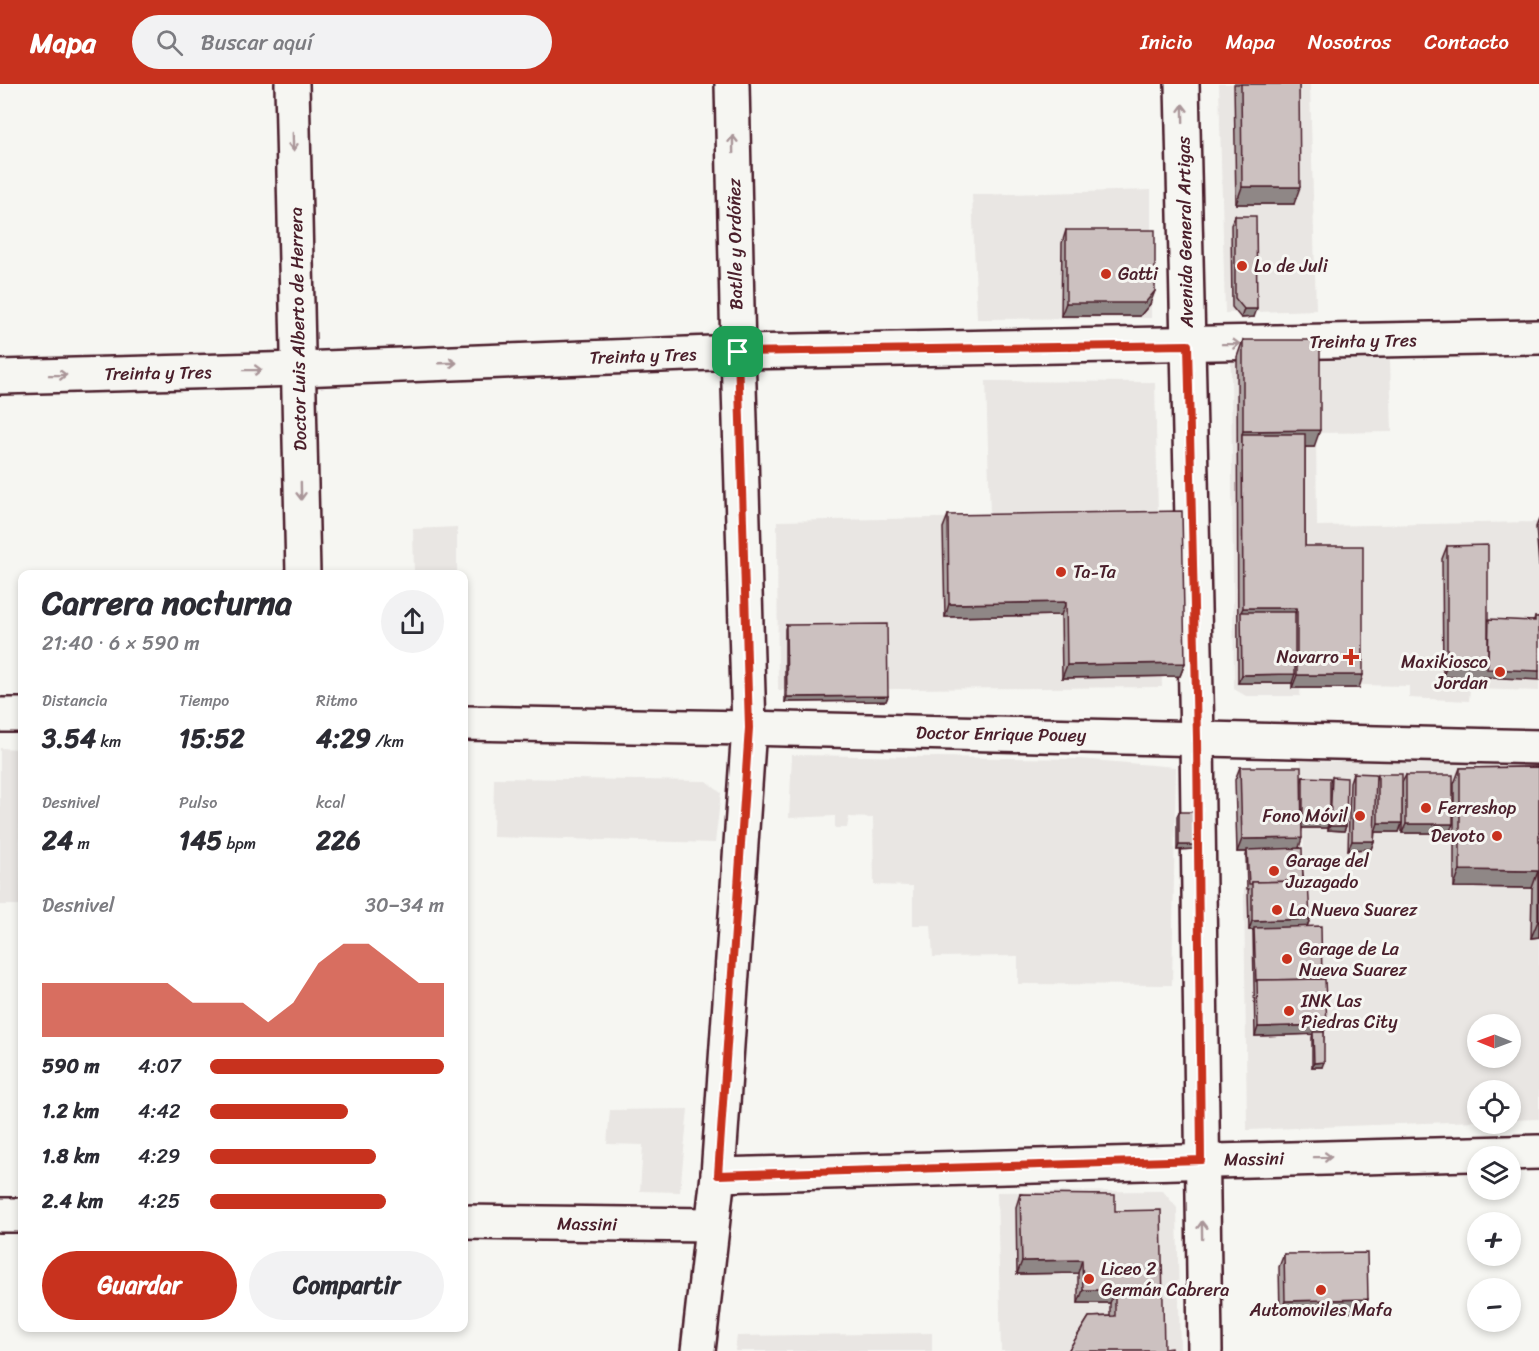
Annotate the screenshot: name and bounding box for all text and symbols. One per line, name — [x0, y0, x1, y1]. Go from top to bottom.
search box — [132, 15, 552, 69]
text: Mapa — [30, 18, 96, 67]
text: Buscar aquí — [201, 23, 313, 62]
text: Inicio — [1140, 23, 1192, 61]
text: Mapa — [1225, 23, 1275, 61]
text: Nosotros — [1308, 23, 1391, 61]
text: Contacto — [1424, 23, 1509, 61]
icon: search — [153, 26, 186, 59]
one-way arrow — [1177, 103, 1188, 123]
one-way arrow — [288, 132, 299, 152]
one-way arrow — [728, 135, 739, 155]
street label: Avenida General Artigas — [1167, 135, 1203, 329]
street label: Batlle y Ordóñez — [718, 177, 752, 310]
street label: Doctor Luis Alberto de Herrera — [280, 207, 316, 451]
place label: Lo de Juli — [1254, 250, 1329, 282]
place label: Gatti — [1118, 258, 1159, 290]
marker: Lo de Juli — [1235, 259, 1249, 273]
marker: Gatti — [1099, 267, 1113, 281]
street label: Treinta y Tres — [1309, 324, 1417, 358]
pin — [712, 326, 763, 377]
icon: arrive — [721, 335, 754, 368]
street label: Treinta y Tres — [589, 338, 698, 374]
one-way arrow — [1221, 338, 1241, 350]
street label: Treinta y Tres — [104, 356, 212, 390]
one-way arrow — [438, 358, 458, 369]
one-way arrow — [243, 364, 263, 376]
one-way arrow — [48, 369, 68, 381]
one-way arrow — [296, 480, 307, 500]
place label: Ta-Ta — [1073, 556, 1117, 588]
marker: Ta-Ta — [1054, 565, 1068, 579]
text: Carrera nocturna — [42, 574, 292, 632]
button: share — [381, 590, 444, 653]
text: 21:40 · 6 × 590 m — [42, 626, 200, 661]
place label: Navarro — [1276, 641, 1339, 673]
place label: Maxikiosco Jordan — [1401, 646, 1488, 699]
marker: Navarro — [1344, 650, 1358, 664]
marker: Maxikiosco Jordan — [1493, 665, 1507, 679]
text: Distancia — [42, 686, 108, 715]
text: Tiempo — [179, 686, 229, 715]
text: Ritmo — [316, 686, 358, 715]
text: 3.54 — [42, 715, 96, 761]
text: 15:52 — [179, 715, 245, 761]
text: 4:29 — [316, 715, 371, 761]
street label: Doctor Enrique Pouey — [916, 717, 1087, 751]
text: km — [96, 727, 121, 756]
text: /km — [371, 727, 404, 756]
text: Desnivel — [42, 788, 100, 817]
text: Pulso — [179, 788, 217, 817]
text: kcal — [316, 788, 345, 817]
place label: Ferreshop — [1438, 792, 1517, 824]
place label: Fono Móvil — [1263, 800, 1349, 832]
marker: Ferreshop — [1419, 801, 1433, 815]
marker: Fono Móvil — [1353, 809, 1367, 823]
text: 24 — [42, 817, 73, 863]
text: 145 — [179, 817, 222, 863]
text: 226 — [316, 817, 361, 863]
place label: Devoto — [1431, 820, 1485, 852]
text: m — [73, 829, 90, 858]
text: bpm — [222, 829, 256, 858]
marker: Devoto — [1490, 829, 1504, 843]
place label: Garage del Juzagado — [1285, 845, 1370, 898]
marker: Garage del Juzagado — [1267, 864, 1281, 878]
text: Desnivel — [42, 888, 114, 923]
text: 30–34 m — [365, 888, 444, 923]
place label: La Nueva Suarez — [1289, 894, 1418, 926]
marker: La Nueva Suarez — [1270, 903, 1284, 917]
place label: Garage de La Nueva Suarez — [1299, 933, 1408, 986]
marker: Garage de La Nueva Suarez — [1280, 952, 1294, 966]
place label: INK Las Piedras City — [1300, 985, 1398, 1038]
marker: INK Las Piedras City — [1282, 1004, 1296, 1018]
north arrow — [1467, 1014, 1521, 1068]
map controls — [1467, 1014, 1521, 1332]
text: 590 m — [42, 1049, 100, 1084]
text: 4:07 — [138, 1049, 181, 1084]
button: locate — [1467, 1080, 1521, 1134]
text: 1.2 km — [42, 1094, 99, 1129]
text: 4:42 — [138, 1094, 181, 1129]
text: 1.8 km — [42, 1139, 100, 1174]
text: 4:29 — [138, 1139, 180, 1174]
street label: Massini — [1224, 1142, 1285, 1176]
button: layers — [1467, 1146, 1521, 1200]
one-way arrow — [1312, 1152, 1332, 1163]
text: 2.4 km — [42, 1184, 103, 1219]
text: 4:25 — [138, 1184, 180, 1219]
street label: Massini — [557, 1207, 618, 1241]
button: + — [1467, 1212, 1521, 1266]
one-way arrow — [1197, 1220, 1208, 1240]
button: Guardar — [42, 1251, 237, 1320]
button: Compartir — [249, 1251, 444, 1320]
place label: Liceo 2 Germán Cabrera — [1101, 1253, 1229, 1306]
marker: Liceo 2 Germán Cabrera — [1082, 1272, 1096, 1286]
button: − — [1467, 1278, 1521, 1332]
marker: Automoviles Mafa — [1314, 1283, 1328, 1297]
place label: Automoviles Mafa — [1249, 1294, 1392, 1326]

